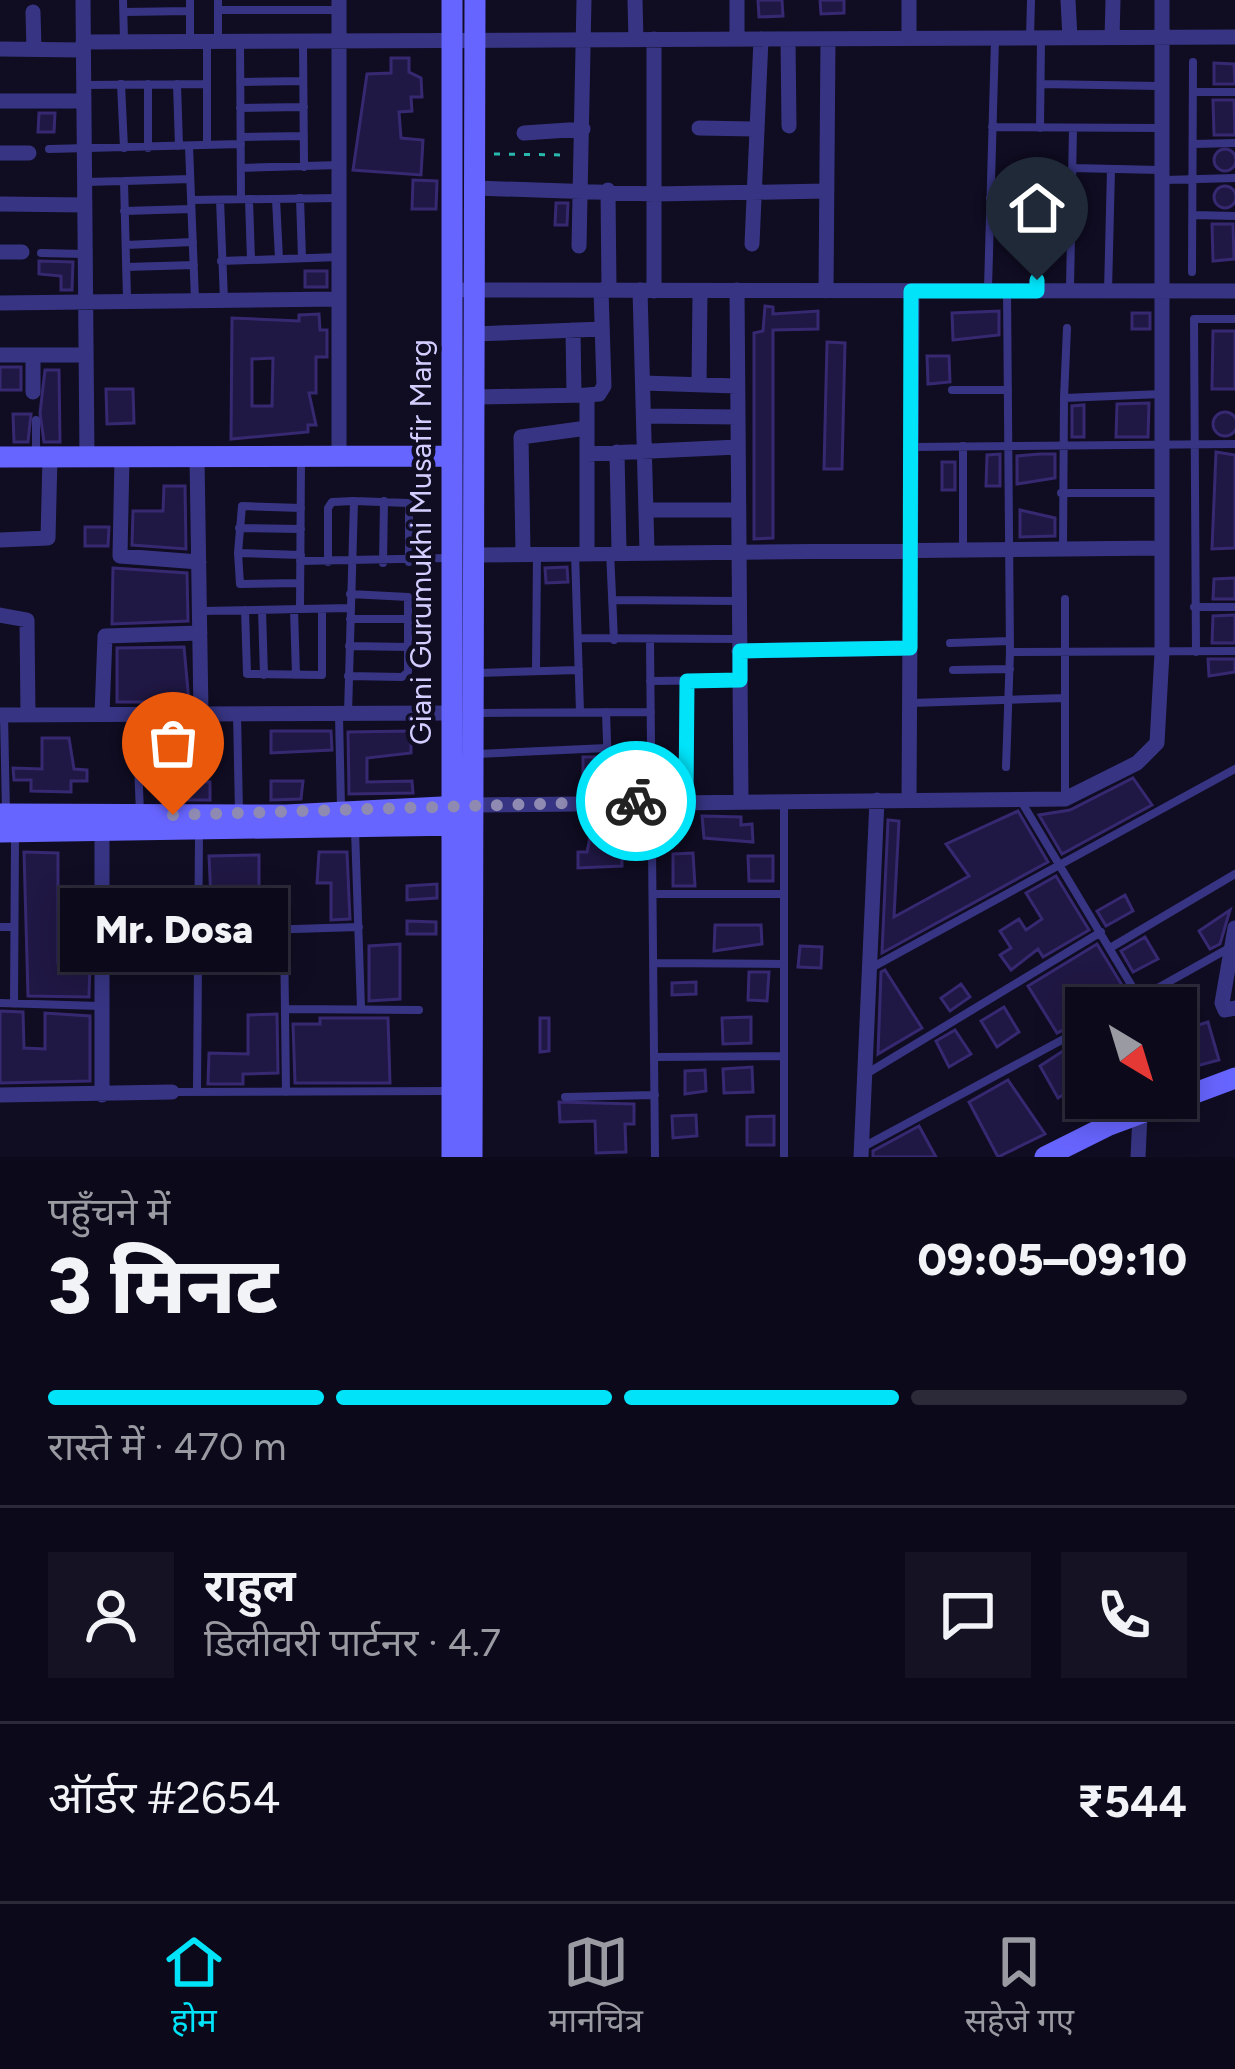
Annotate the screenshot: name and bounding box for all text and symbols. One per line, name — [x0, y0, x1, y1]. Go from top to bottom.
pin — [986, 157, 1088, 280]
icon: home — [1004, 175, 1070, 241]
street label: Giani Gurumukhi Musafir Marg — [402, 339, 439, 745]
pin — [122, 692, 224, 815]
icon: bag — [140, 710, 206, 776]
courier — [576, 741, 696, 861]
icon: bike — [603, 768, 669, 834]
callout: Mr. Dosa — [59, 887, 287, 971]
text: Mr. Dosa — [95, 906, 253, 953]
north arrow — [1065, 987, 1197, 1119]
map controls — [1065, 987, 1197, 1119]
text: पहुँचने में — [48, 1188, 170, 1235]
text: 09:05–09:10 — [918, 1232, 1187, 1286]
text: 3 मिनट — [48, 1239, 278, 1333]
text: रास्ते में · 470 m — [48, 1423, 287, 1470]
button: person — [48, 1552, 174, 1678]
button: chat — [905, 1552, 1031, 1678]
button: phone — [1061, 1552, 1187, 1678]
text: राहुल — [204, 1558, 296, 1612]
text: डिलीवरी पार्टनर · 4.7 — [204, 1619, 501, 1666]
text: ऑर्डर #2654 — [48, 1770, 280, 1824]
text: ₹544 — [1077, 1774, 1187, 1828]
tab: होम — [161, 1929, 227, 2045]
tab: मानचित्र — [549, 1929, 643, 2045]
tab: सहेजे गए — [965, 1929, 1074, 2045]

